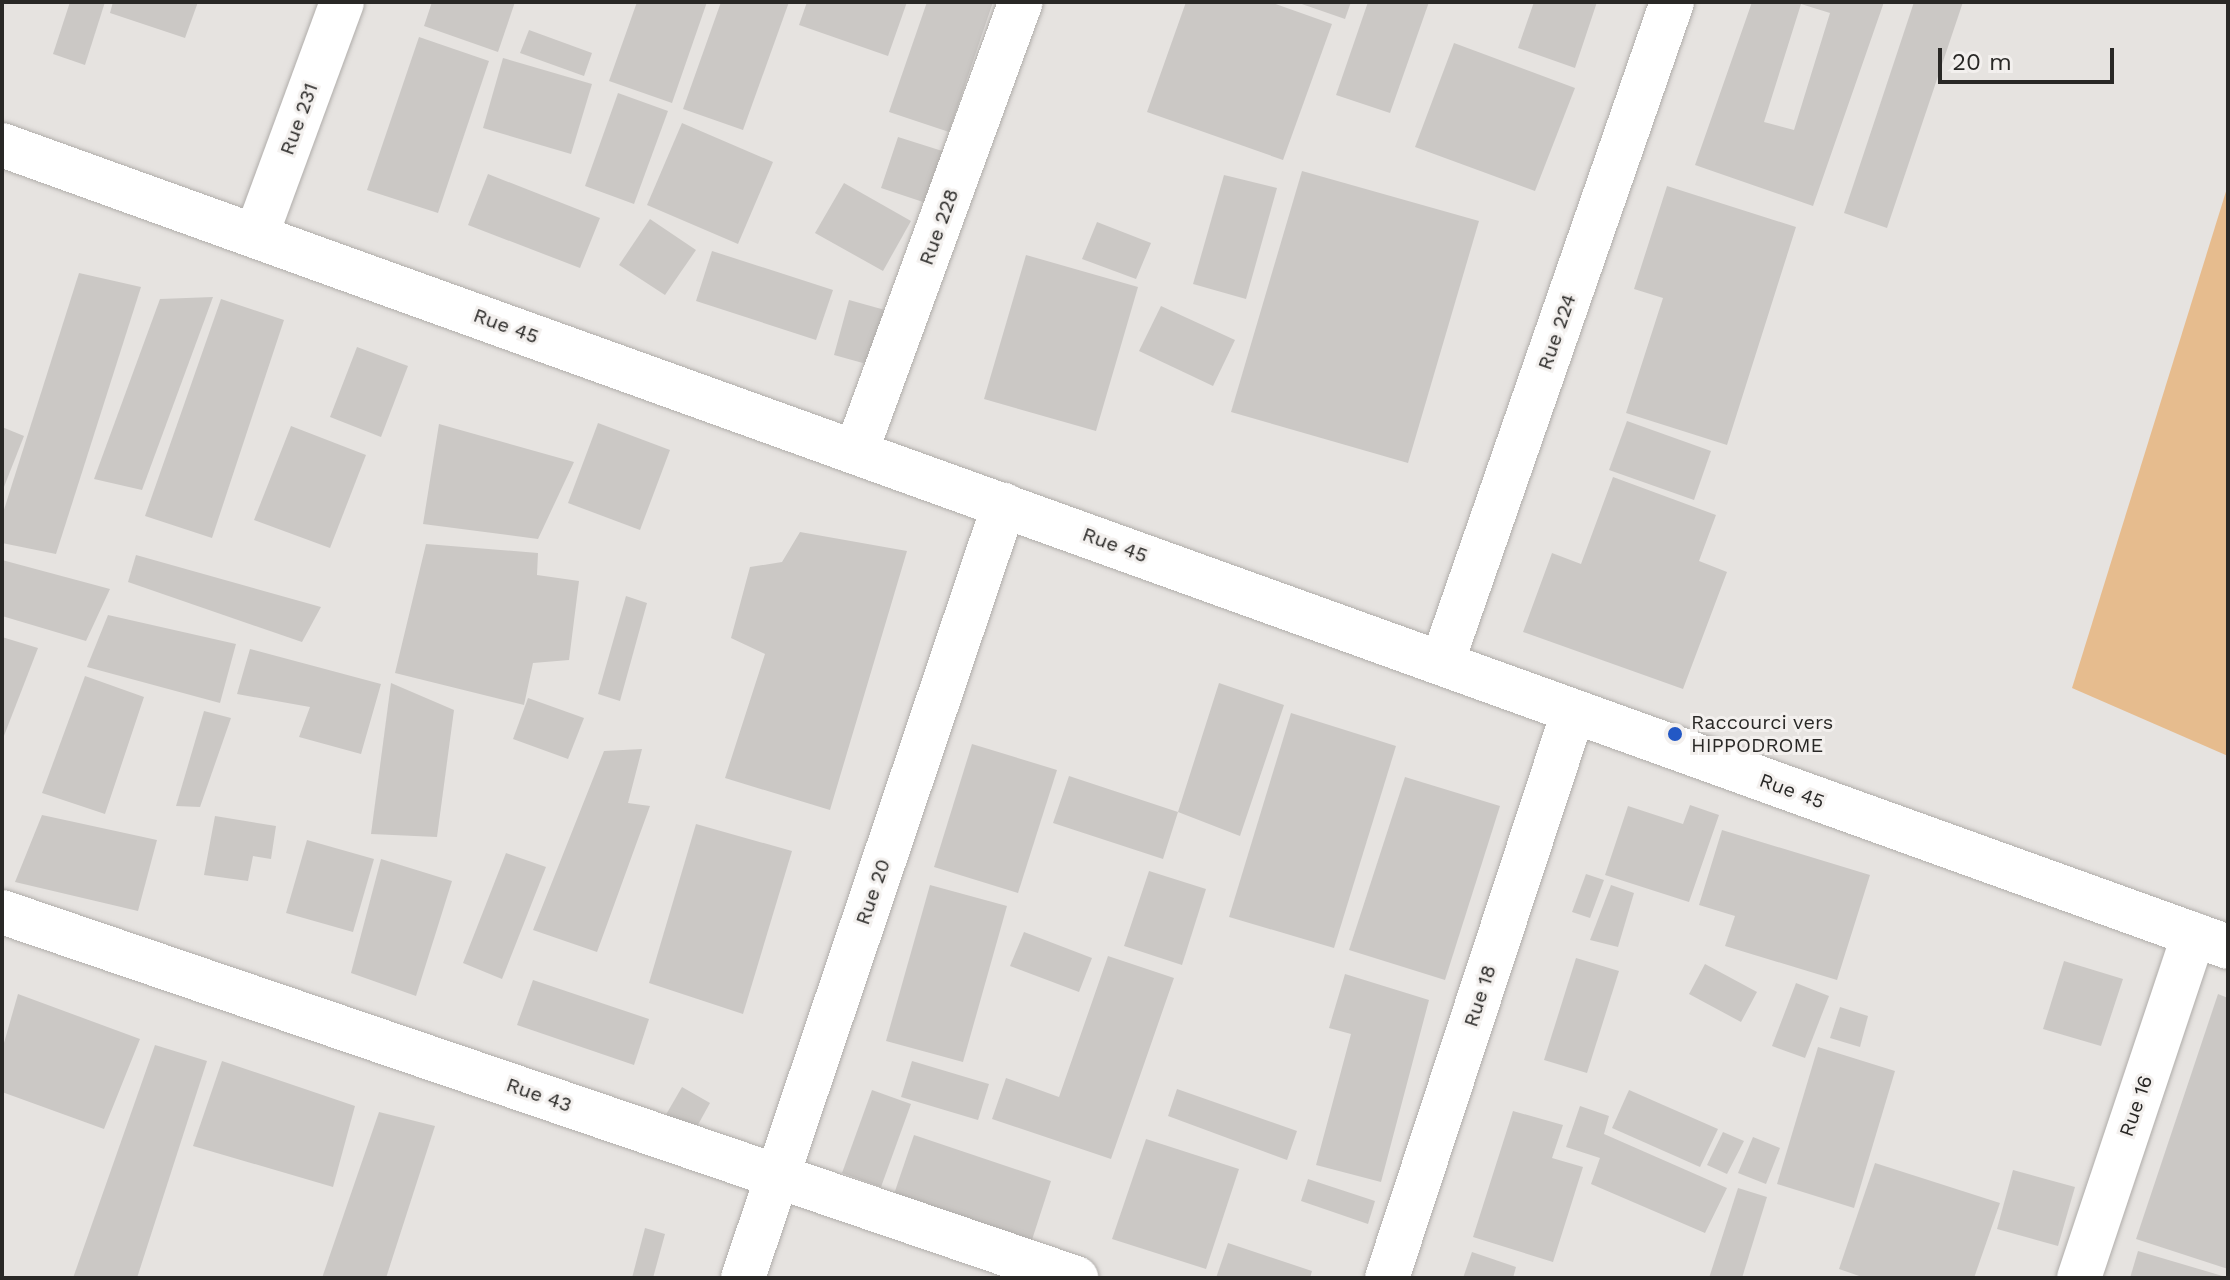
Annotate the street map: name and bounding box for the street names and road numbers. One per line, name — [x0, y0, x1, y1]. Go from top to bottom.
street label: Rue 231 — [275, 80, 323, 158]
street label: Rue 228 — [914, 186, 964, 268]
street label: Rue 224 — [1533, 291, 1581, 373]
street label: Rue 45 — [470, 303, 542, 349]
street label: Rue 45 — [1079, 522, 1151, 568]
street label: Rue 45 — [1756, 768, 1828, 814]
street label: Rue 20 — [851, 856, 895, 928]
street label: Rue 18 — [1459, 962, 1501, 1030]
street label: Rue 16 — [2114, 1072, 2158, 1140]
street label: Rue 43 — [503, 1073, 575, 1117]

